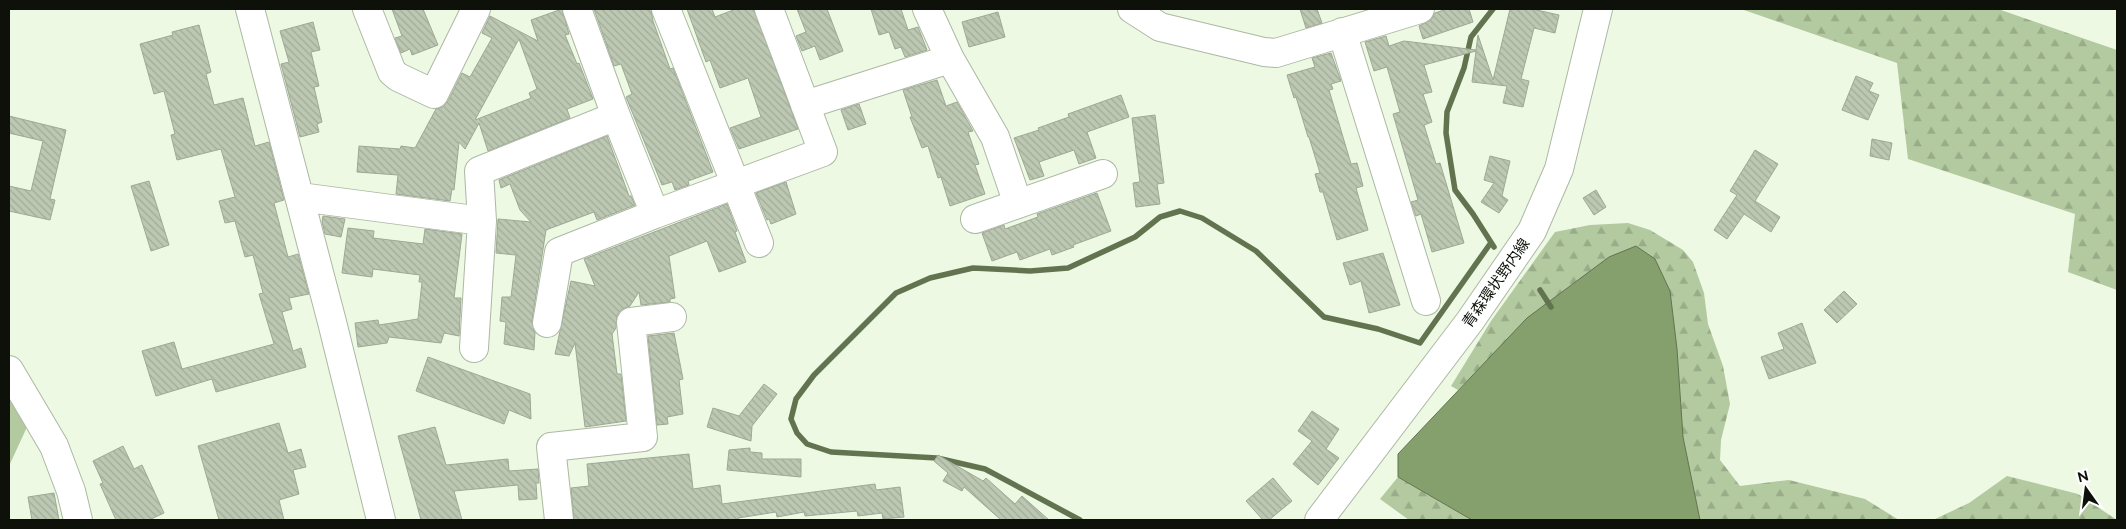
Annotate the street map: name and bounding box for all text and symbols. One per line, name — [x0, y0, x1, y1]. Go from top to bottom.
street label: 青森環状野内線 — [1459, 235, 1533, 331]
north arrow — [2061, 464, 2111, 514]
text: N — [2076, 467, 2090, 485]

